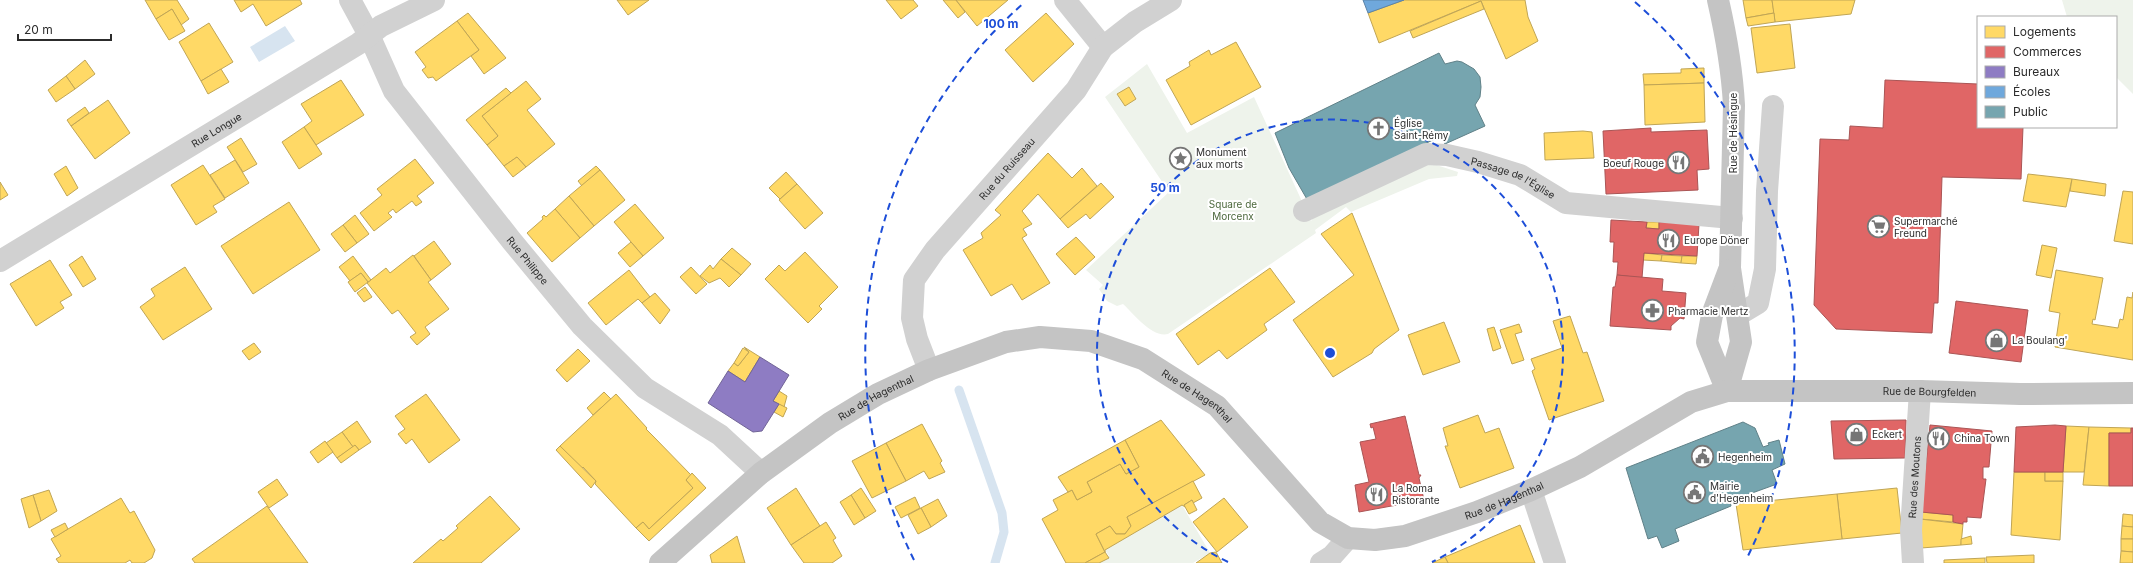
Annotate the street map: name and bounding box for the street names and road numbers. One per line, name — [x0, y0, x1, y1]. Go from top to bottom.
street label: Rue de Hésingue — [1727, 93, 1739, 173]
street label: Rue Longue — [189, 110, 244, 150]
street label: Rue du Ruisseau — [976, 135, 1037, 202]
street label: Passage de l'Église — [1470, 155, 1558, 201]
street label: Rue Philippe — [505, 234, 551, 287]
street label: Rue de Hagenthal — [1160, 367, 1235, 425]
street label: Rue de Hagenthal — [836, 372, 915, 423]
street label: Rue de Bourgfelden — [1883, 385, 1977, 399]
street label: Rue des Moutons — [1906, 436, 1923, 519]
street label: Rue de Hagenthal — [1463, 479, 1545, 522]

